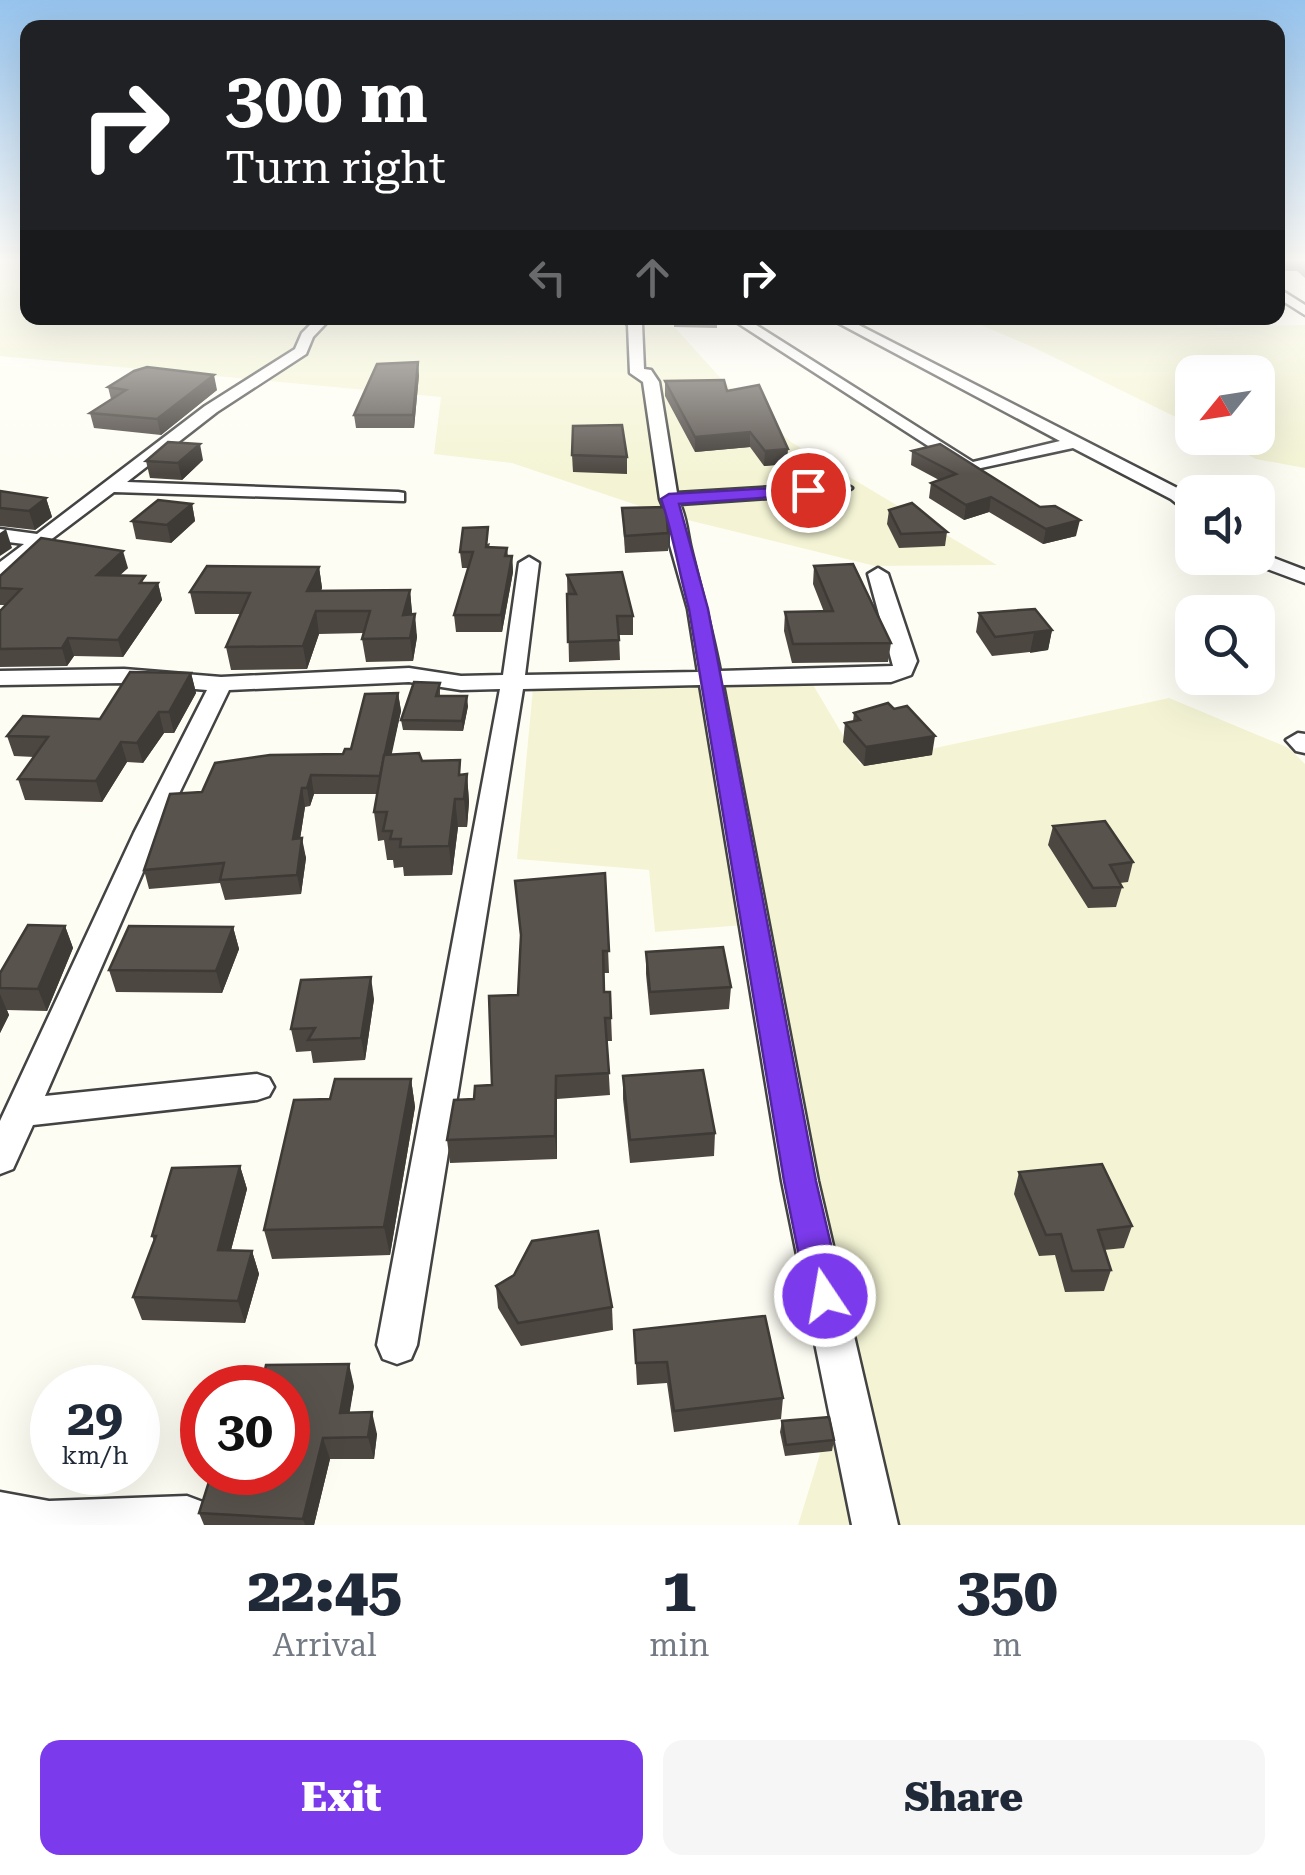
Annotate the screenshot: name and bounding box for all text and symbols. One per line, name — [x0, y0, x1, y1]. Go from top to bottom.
text: 300 m — [225, 57, 428, 139]
icon: right — [60, 60, 190, 190]
text: Turn right — [225, 141, 446, 194]
icon: left — [520, 250, 575, 305]
icon: ahead — [625, 250, 680, 305]
icon: right — [730, 250, 785, 305]
north arrow — [1175, 355, 1275, 455]
map controls — [1175, 355, 1275, 695]
pin — [766, 448, 851, 533]
icon: arrive — [781, 463, 836, 518]
button: sound — [1175, 475, 1275, 575]
button: search — [1175, 595, 1275, 695]
position arrow — [773, 1244, 877, 1348]
speed limit sign: 30 — [180, 1365, 310, 1495]
text: 29 — [67, 1389, 123, 1447]
text: km/h — [62, 1441, 128, 1470]
text: 22:45 — [247, 1555, 402, 1626]
text: 1 — [662, 1555, 696, 1626]
text: 350 — [957, 1555, 1058, 1626]
text: Arrival — [273, 1626, 377, 1664]
text: min — [649, 1626, 709, 1664]
text: m — [993, 1626, 1022, 1664]
button: Exit — [40, 1740, 643, 1855]
button: Share — [663, 1740, 1265, 1855]

